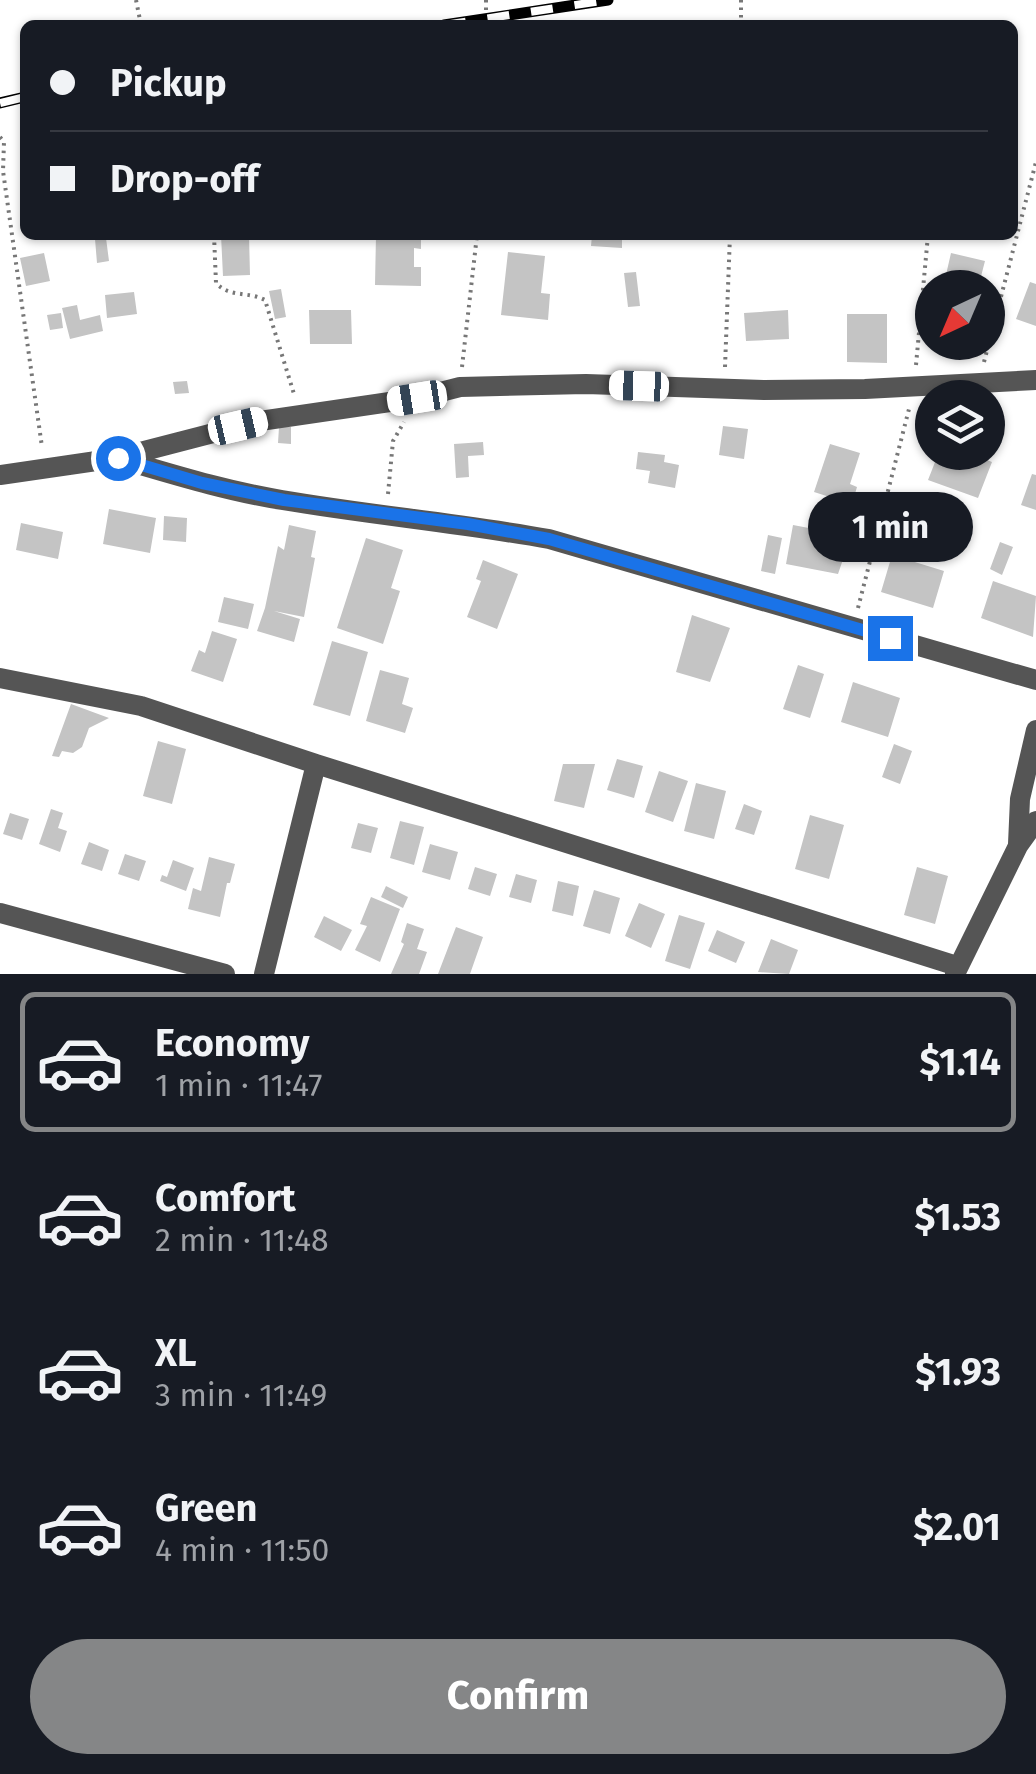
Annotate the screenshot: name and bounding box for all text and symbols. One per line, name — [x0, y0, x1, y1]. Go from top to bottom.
text: Pickup — [110, 60, 227, 106]
text: Drop-off — [110, 156, 258, 202]
north arrow — [915, 270, 1005, 360]
map controls — [915, 270, 1005, 470]
car — [608, 370, 670, 402]
car — [385, 378, 449, 418]
button: layers — [915, 380, 1005, 470]
car — [205, 405, 271, 447]
route start — [96, 436, 141, 481]
callout: 1 min — [808, 493, 972, 563]
text: 1 min — [852, 508, 929, 546]
route end — [868, 616, 913, 661]
icon: car — [35, 1017, 125, 1107]
text: Economy — [155, 1020, 310, 1066]
text: $1.14 — [919, 1039, 1001, 1085]
text: 1 min · 11:47 — [155, 1066, 322, 1104]
icon: car — [35, 1172, 125, 1262]
text: Comfort — [155, 1175, 296, 1221]
text: $1.53 — [915, 1194, 1001, 1240]
text: 2 min · 11:48 — [155, 1221, 329, 1259]
icon: car — [35, 1327, 125, 1417]
text: XL — [155, 1330, 197, 1376]
text: $1.93 — [915, 1349, 1001, 1395]
text: 3 min · 11:49 — [155, 1376, 327, 1414]
icon: car — [35, 1482, 125, 1572]
text: Green — [155, 1485, 258, 1531]
text: $2.01 — [913, 1504, 1001, 1550]
text: 4 min · 11:50 — [155, 1531, 329, 1569]
button: Confirm — [30, 1639, 1006, 1754]

